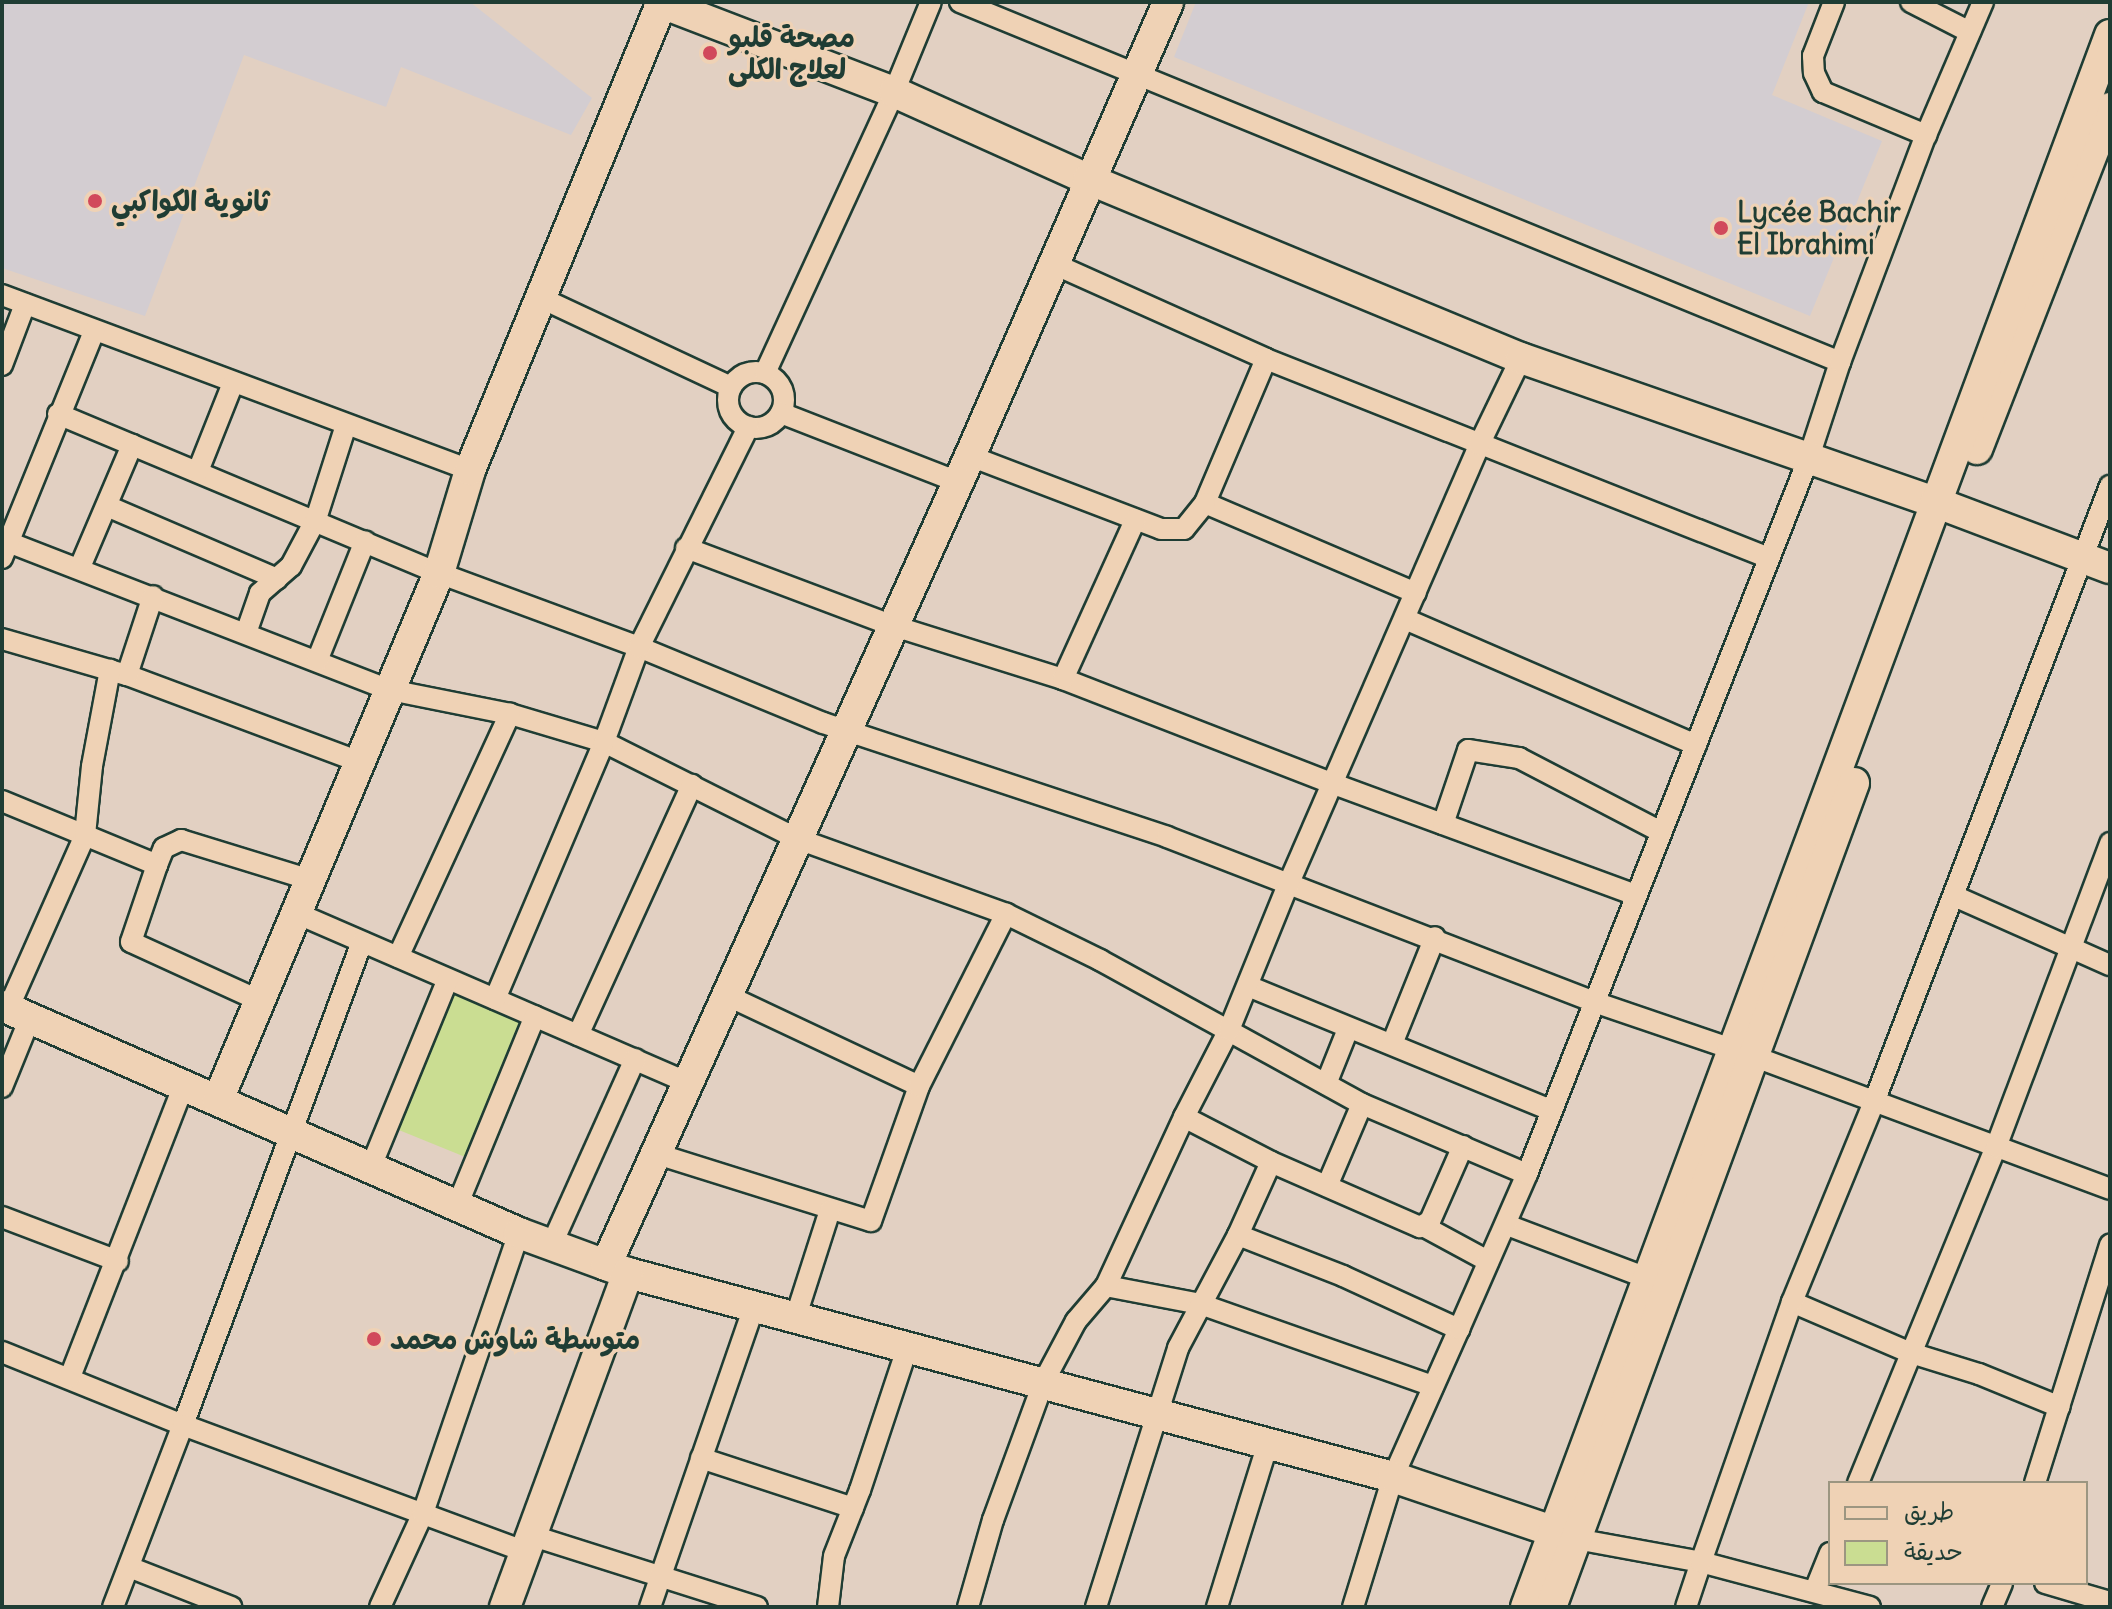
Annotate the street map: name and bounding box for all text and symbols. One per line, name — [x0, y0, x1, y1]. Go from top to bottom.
place label: مصحة قلبو لعلاج الكلى — [728, 20, 855, 86]
marker: مصحة قلبو لعلاج الكلى — [699, 42, 721, 64]
place label: ثانوية الكواكبي — [111, 184, 269, 218]
marker: ثانوية الكواكبي — [86, 192, 104, 210]
place label: Lycée Bachir El Ibrahimi — [1737, 195, 1901, 261]
marker: Lycée Bachir El Ibrahimi — [1712, 219, 1730, 237]
place label: متوسطة شاوش محمد — [390, 1322, 640, 1356]
marker: متوسطة شاوش محمد — [365, 1330, 383, 1348]
legend — [1828, 1481, 2088, 1585]
text: طريق — [1904, 1496, 1954, 1526]
text: حديقة — [1904, 1536, 1963, 1566]

